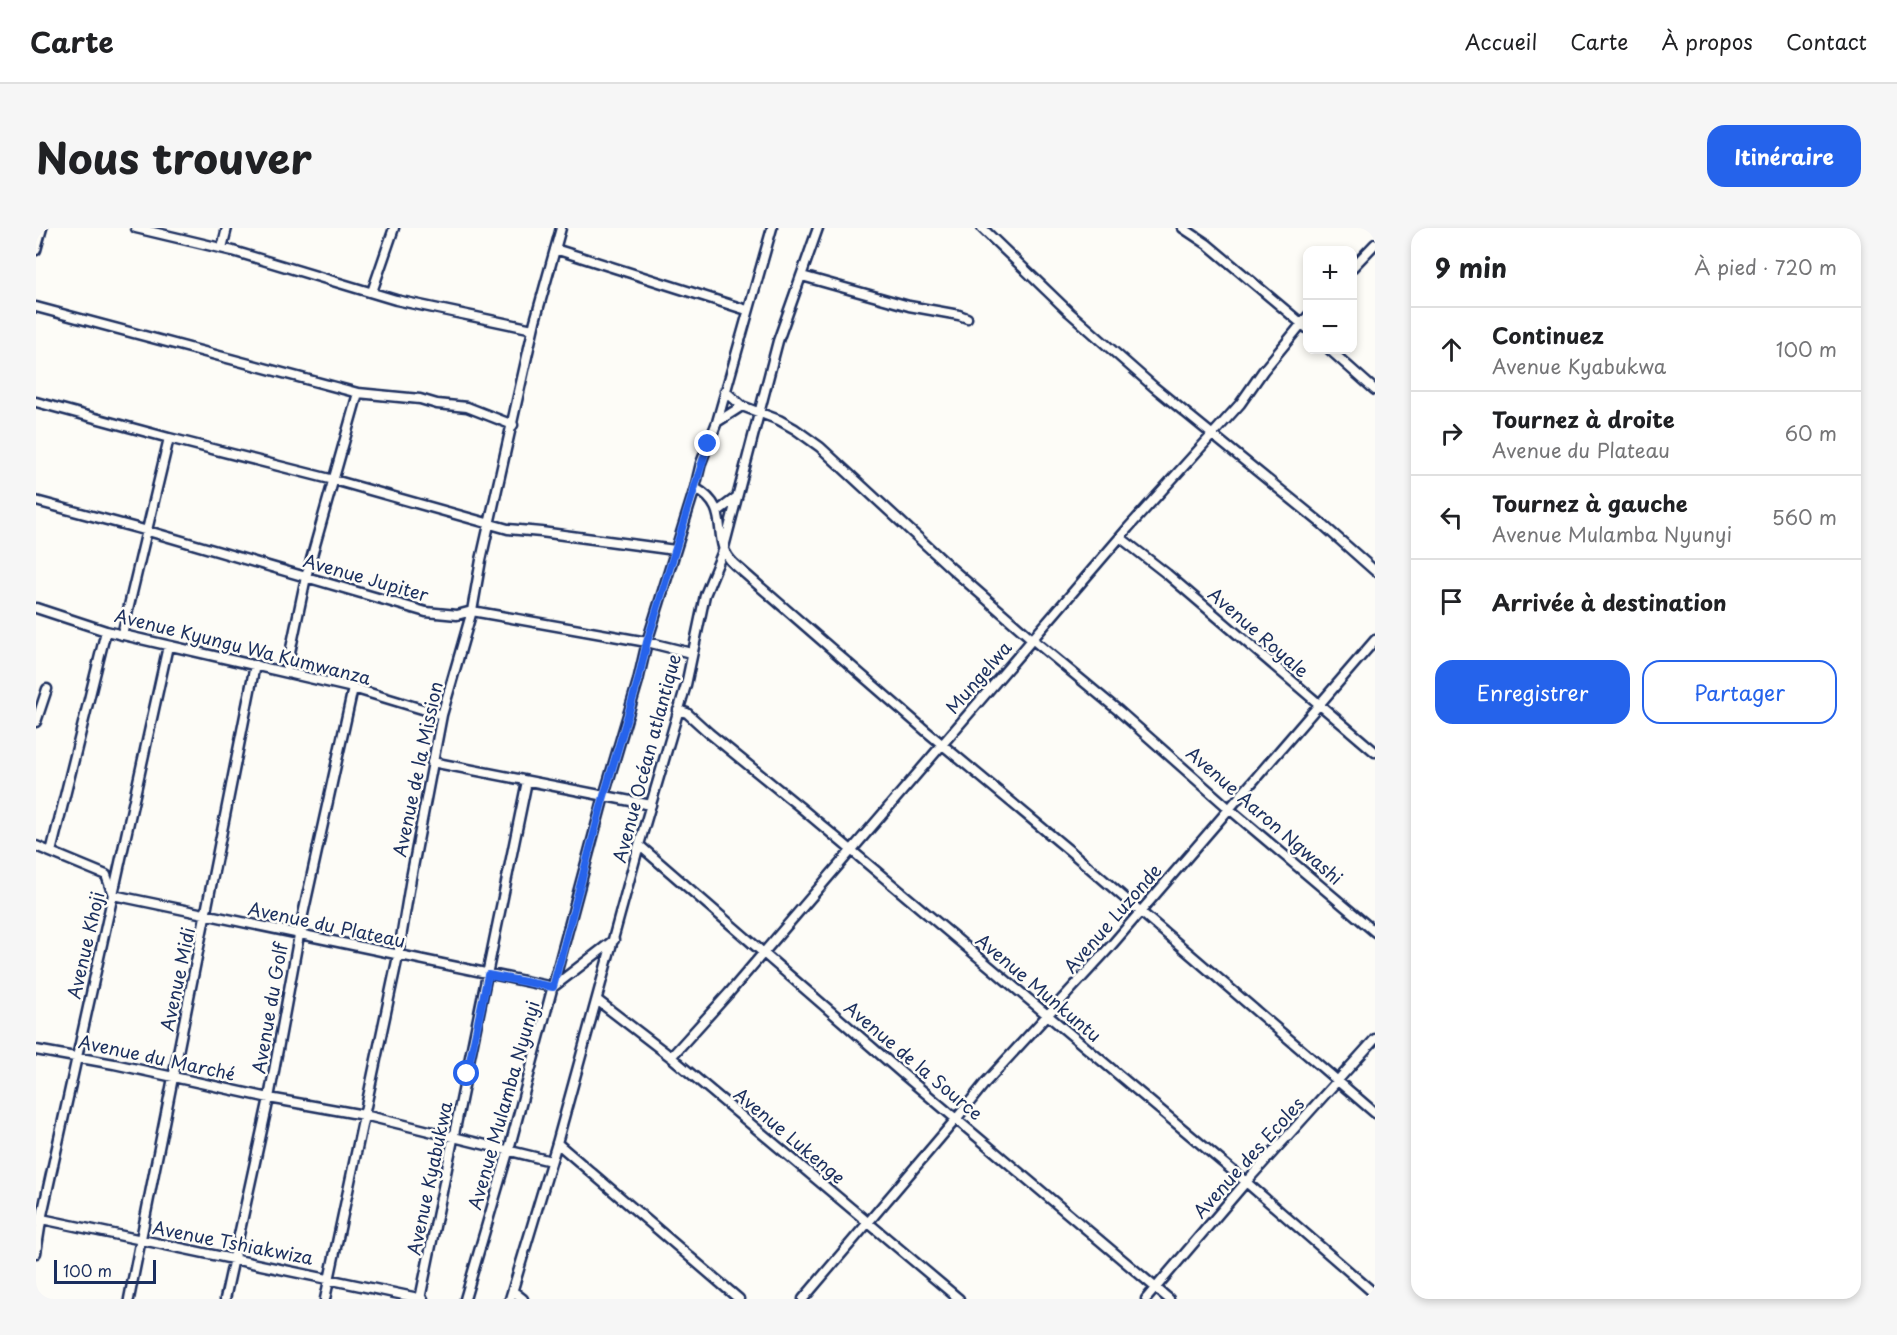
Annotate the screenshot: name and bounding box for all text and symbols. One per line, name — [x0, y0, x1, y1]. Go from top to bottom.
text: Carte — [30, 20, 114, 63]
text: Accueil — [1465, 25, 1537, 57]
text: Carte — [1570, 25, 1628, 57]
text: À propos — [1661, 25, 1753, 57]
text: Contact — [1786, 25, 1867, 57]
text: Nous trouver — [36, 125, 312, 188]
button: Itinéraire — [1707, 125, 1861, 187]
map controls — [1303, 246, 1357, 354]
button: + — [1303, 246, 1357, 300]
text: 9 min — [1435, 248, 1507, 287]
text: À pied · 720 m — [1694, 252, 1837, 282]
button: − — [1303, 300, 1357, 354]
text: Continuez — [1492, 318, 1604, 351]
icon: ahead — [1435, 333, 1468, 366]
text: 100 m — [1776, 334, 1837, 364]
text: Avenue Kyabukwa — [1492, 351, 1666, 381]
text: Tournez à droite — [1492, 402, 1675, 435]
icon: right — [1435, 417, 1468, 450]
text: 60 m — [1785, 418, 1837, 448]
route end — [694, 430, 720, 456]
text: Avenue du Plateau — [1492, 435, 1670, 465]
text: Tournez à gauche — [1492, 486, 1688, 519]
icon: left — [1435, 501, 1468, 534]
text: 560 m — [1772, 502, 1837, 532]
text: Avenue Mulamba Nyunyi — [1492, 519, 1732, 549]
street label: Avenue Jupiter — [300, 546, 432, 608]
street label: Avenue Royale — [1203, 580, 1315, 684]
icon: arrive — [1435, 585, 1468, 618]
text: Arrivée à destination — [1492, 585, 1726, 618]
street label: Avenue Kyungu Wa Kumwanza — [112, 601, 375, 691]
street label: Mungelwa — [939, 634, 1018, 719]
street label: Avenue Océan atlantique — [605, 650, 687, 866]
button: Enregistrer — [1435, 660, 1630, 724]
button: Partager — [1642, 660, 1837, 724]
street label: Avenue de la Mission — [385, 679, 449, 859]
street label: Avenue Aaron Ngwashi — [1181, 739, 1349, 891]
street label: Avenue Luzonde — [1057, 857, 1167, 979]
street label: Avenue Khoji — [60, 889, 110, 1001]
street label: Avenue du Plateau — [246, 894, 408, 954]
street label: Avenue Midi — [153, 924, 201, 1034]
street label: Avenue Munkuntu — [970, 926, 1108, 1048]
street label: Avenue du Golf — [244, 939, 294, 1075]
street label: Avenue de la Source — [839, 994, 989, 1126]
street label: Avenue Mulamba Nyunyi — [460, 997, 546, 1213]
street label: Avenue du Marché — [76, 1027, 238, 1087]
route start — [453, 1060, 479, 1086]
street label: Avenue Lukenge — [729, 1080, 851, 1190]
street label: Avenue des Ecoles — [1186, 1090, 1310, 1224]
street label: Avenue Kyabukwa — [400, 1098, 459, 1257]
street label: Avenue Tshiakwiza — [150, 1213, 316, 1271]
scale bar — [54, 1257, 156, 1284]
text: 100 m — [63, 1258, 112, 1282]

